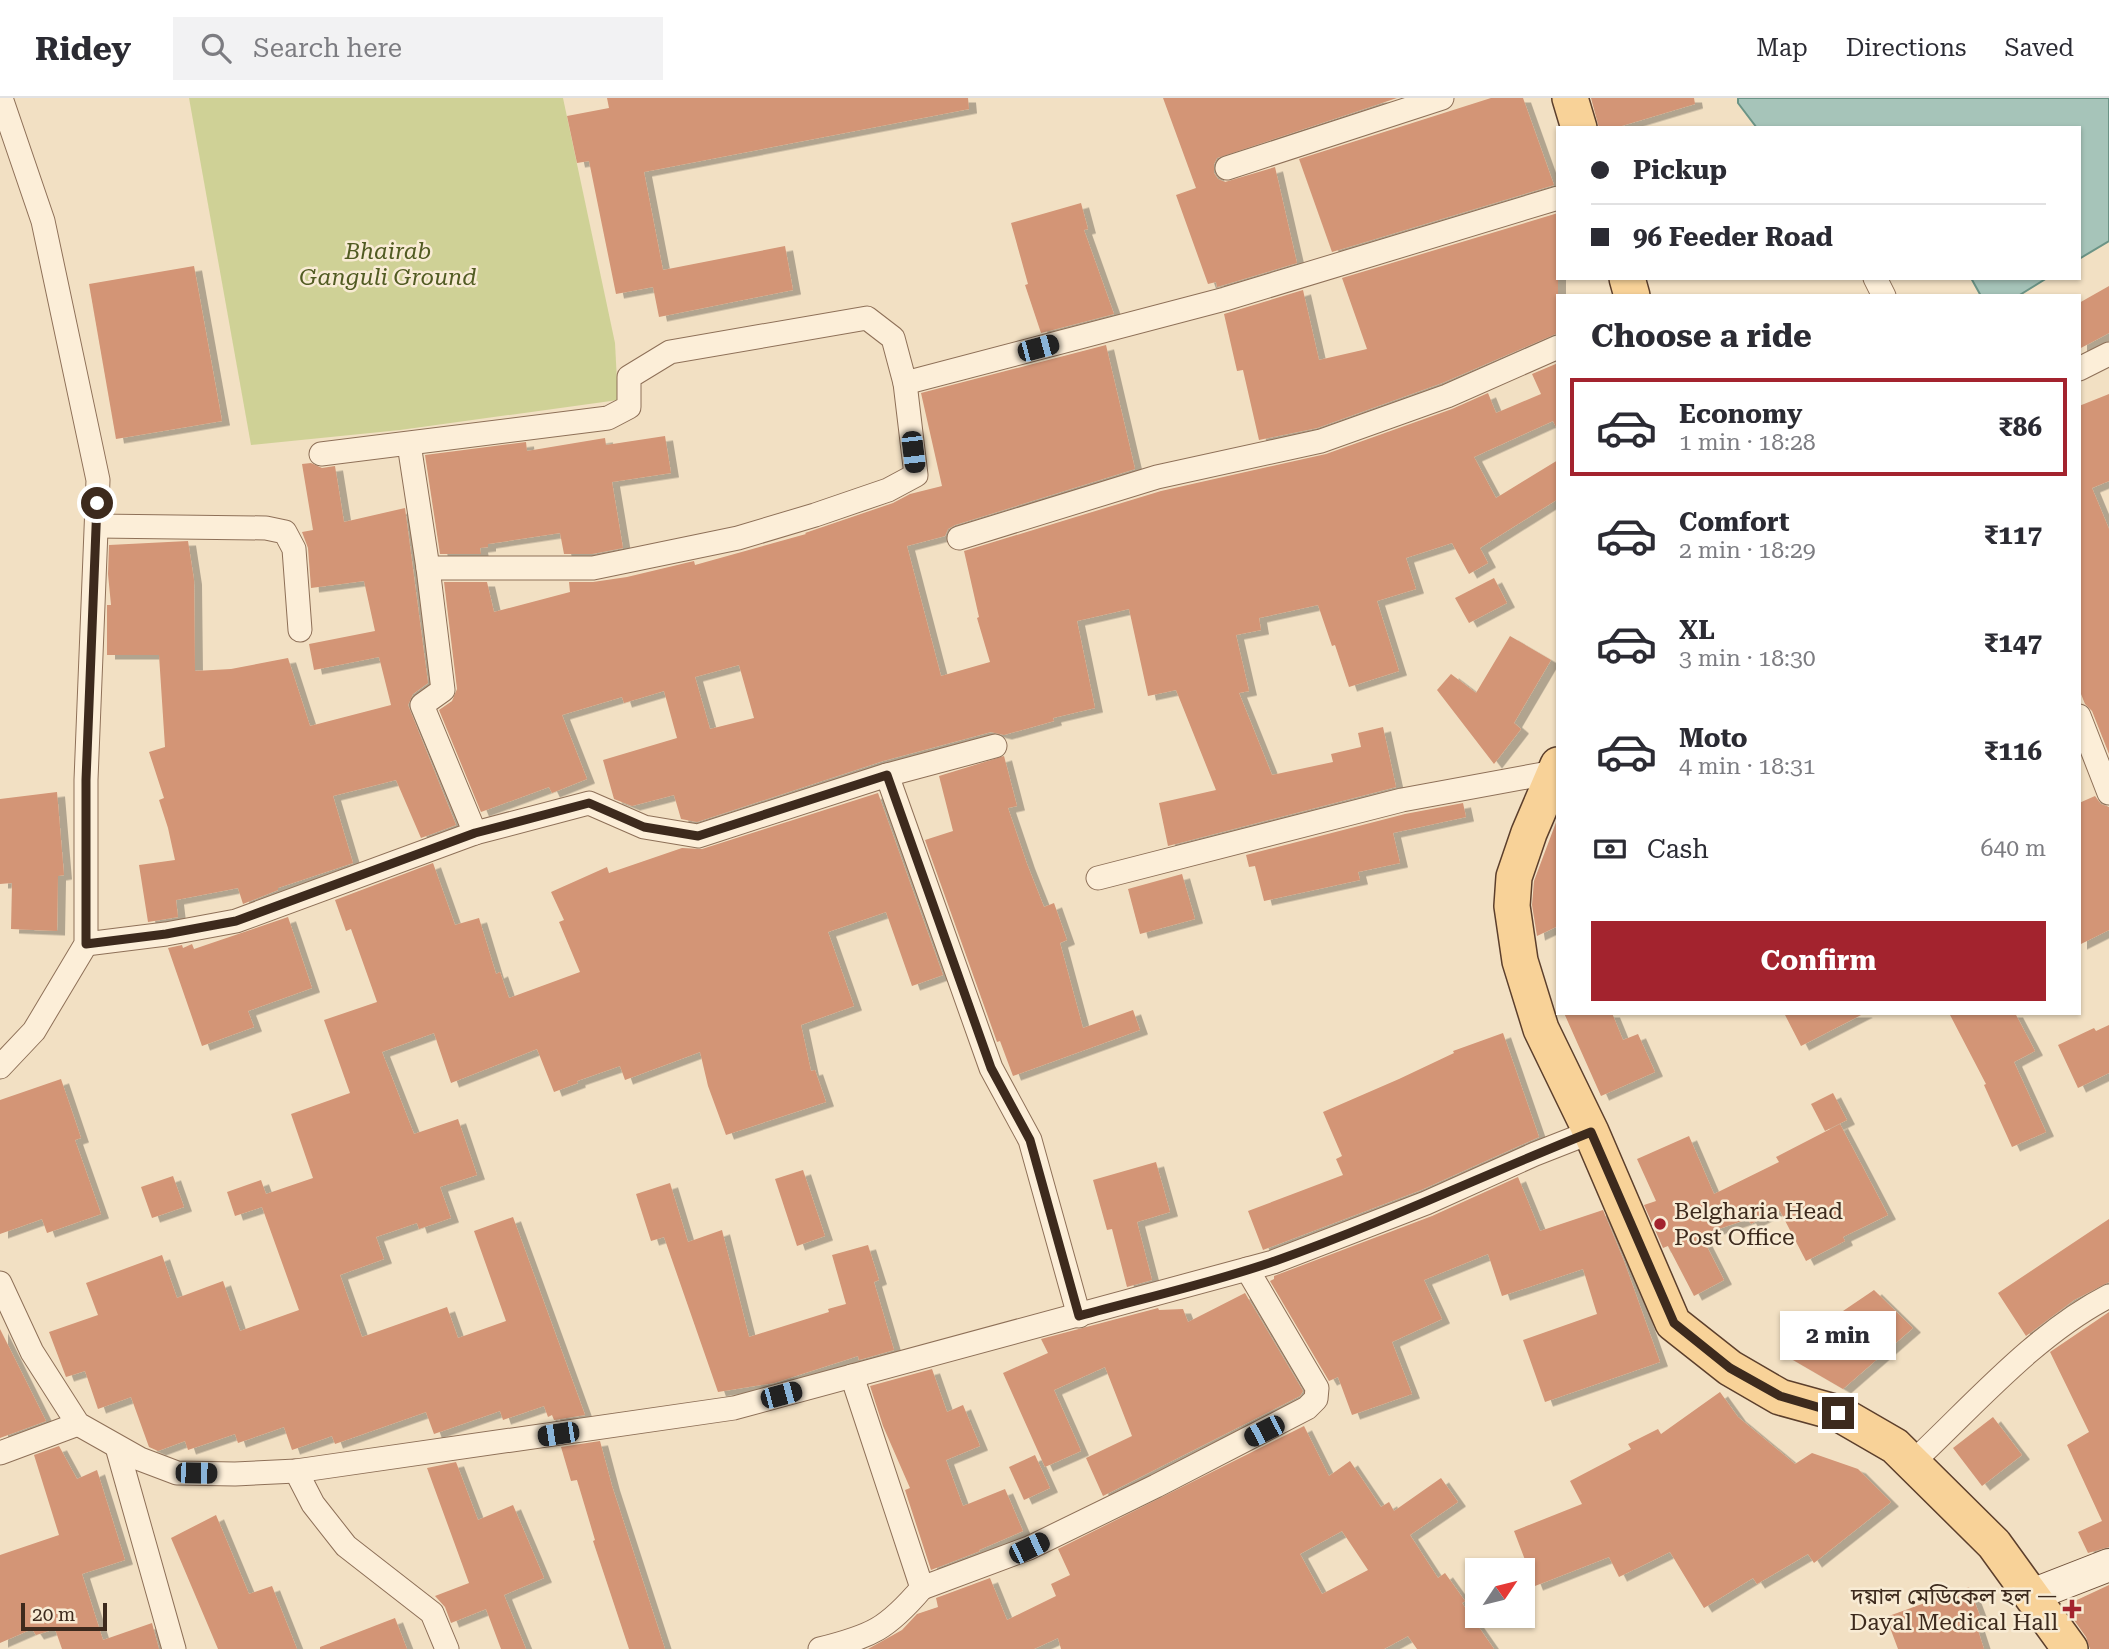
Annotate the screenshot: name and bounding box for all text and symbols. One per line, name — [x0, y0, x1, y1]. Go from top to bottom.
search box — [173, 17, 663, 80]
text: Ridey — [35, 29, 131, 68]
icon: search — [197, 29, 235, 67]
text: Search here — [253, 33, 402, 63]
text: Map — [1756, 34, 1808, 62]
text: Directions — [1846, 34, 1966, 62]
text: Saved — [2004, 34, 2074, 62]
text: Pickup — [1633, 155, 1727, 185]
text: 96 Feeder Road — [1633, 222, 1833, 252]
park label: Bhairab Ganguli Ground — [299, 238, 477, 291]
text: Choose a ride — [1591, 317, 1812, 355]
car — [1015, 332, 1062, 364]
icon: car — [1595, 396, 1658, 459]
text: Economy — [1679, 399, 1802, 429]
text: ₹86 — [1998, 412, 2042, 442]
text: 1 min · 18:28 — [1679, 429, 1816, 456]
car — [901, 430, 926, 474]
route start — [81, 487, 113, 519]
icon: car — [1595, 504, 1658, 567]
text: Comfort — [1679, 507, 1789, 537]
text: ₹117 — [1984, 520, 2042, 550]
text: 2 min · 18:29 — [1679, 537, 1816, 564]
icon: car — [1595, 612, 1658, 675]
text: XL — [1679, 615, 1715, 645]
text: ₹147 — [1984, 628, 2042, 658]
text: 3 min · 18:30 — [1679, 645, 1816, 672]
icon: car — [1595, 720, 1658, 783]
text: Moto — [1679, 723, 1748, 753]
text: ₹116 — [1984, 736, 2042, 766]
text: 4 min · 18:31 — [1679, 753, 1816, 780]
icon: cash — [1591, 830, 1629, 868]
text: Cash — [1647, 834, 1709, 864]
text: 640 m — [1981, 835, 2046, 862]
button: Confirm — [1591, 921, 2046, 1001]
place label: Belgharia Head Post Office — [1674, 1198, 1843, 1251]
marker: Belgharia Head Post Office — [1652, 1216, 1668, 1232]
callout: 2 min — [1780, 1312, 1896, 1360]
text: 2 min — [1806, 1322, 1870, 1349]
car — [758, 1379, 805, 1411]
route end — [1822, 1397, 1854, 1429]
car — [1241, 1412, 1288, 1450]
car — [536, 1420, 581, 1448]
car — [175, 1462, 218, 1484]
car — [1006, 1529, 1053, 1567]
north arrow — [1465, 1558, 1535, 1628]
map controls — [1465, 1558, 1535, 1628]
place label: দয়াল মেডিকেল হল — Dayal Medical Hall — [1849, 1583, 2058, 1636]
scale bar — [21, 1600, 107, 1632]
marker: দয়াল মেডিকেল হল — Dayal Medical Hall — [2064, 1601, 2080, 1617]
text: 20 m — [32, 1603, 75, 1626]

